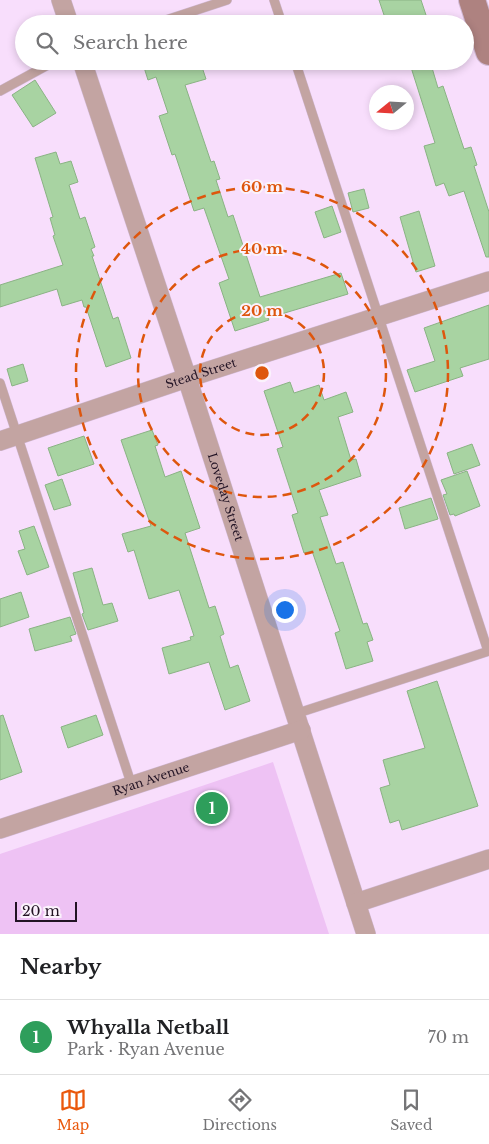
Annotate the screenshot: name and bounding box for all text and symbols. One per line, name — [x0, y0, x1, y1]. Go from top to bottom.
search box — [15, 15, 474, 70]
icon: search — [33, 29, 61, 57]
text: Search here — [73, 31, 188, 54]
north arrow — [369, 85, 414, 130]
text: 60 m — [241, 177, 283, 196]
text: 40 m — [241, 239, 283, 258]
text: 20 m — [241, 301, 283, 320]
street label: Stead Street — [164, 355, 239, 392]
centre of rings — [253, 364, 271, 382]
street label: Loveday Street — [205, 451, 247, 543]
your location — [272, 597, 298, 623]
street label: Ryan Avenue — [110, 759, 191, 799]
pin: 1 — [196, 789, 228, 827]
scale bar — [15, 899, 78, 922]
text: 20 m — [22, 902, 60, 920]
text: Nearby — [20, 954, 101, 980]
text: Whyalla Netball — [67, 1016, 229, 1039]
text: 1 — [33, 1027, 39, 1047]
text: 70 m — [428, 1027, 469, 1047]
text: Park · Ryan Avenue — [67, 1039, 225, 1059]
tab: Map — [57, 1086, 89, 1134]
tab: Directions — [202, 1086, 277, 1134]
tab: Saved — [390, 1086, 432, 1134]

